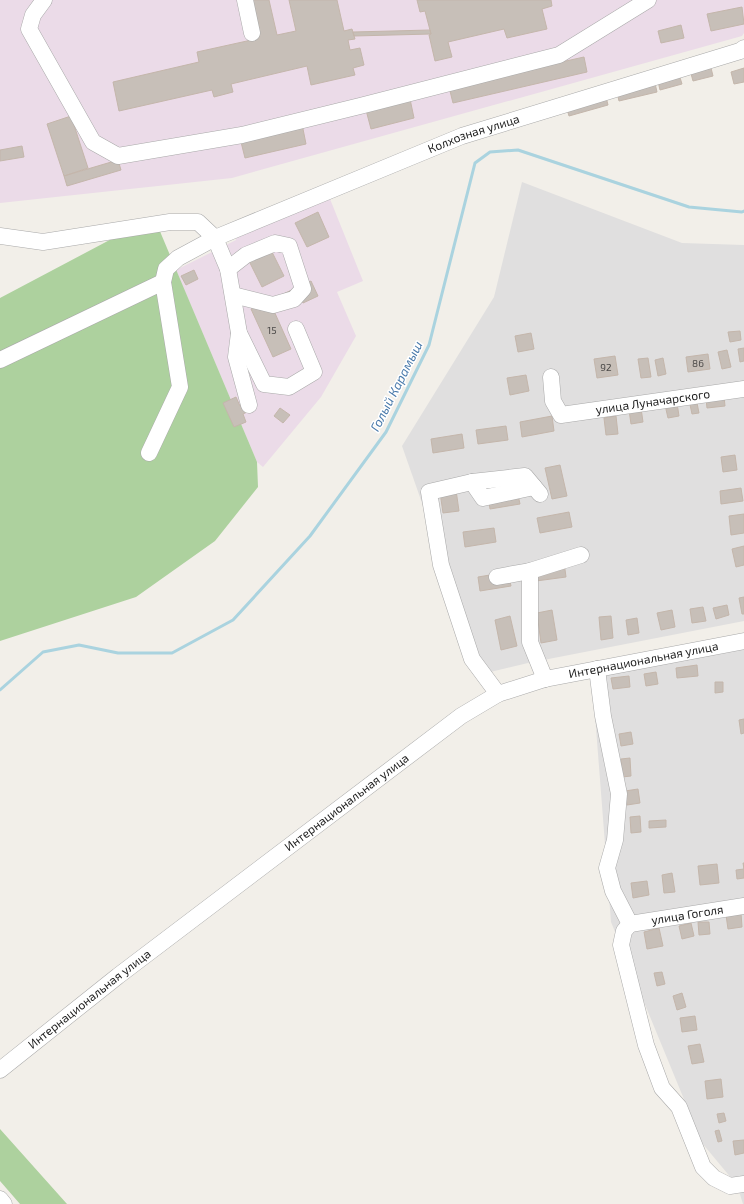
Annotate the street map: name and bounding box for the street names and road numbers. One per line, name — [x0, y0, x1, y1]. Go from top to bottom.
street label: Колхозная улица — [425, 111, 521, 155]
street label: улица Луначарского — [595, 386, 711, 417]
street label: Интернациональная улица — [567, 638, 719, 680]
street label: Интернациональная улица — [281, 750, 411, 853]
street label: улица Гоголя — [650, 901, 724, 928]
street label: Интернациональная улица — [25, 946, 153, 1051]

